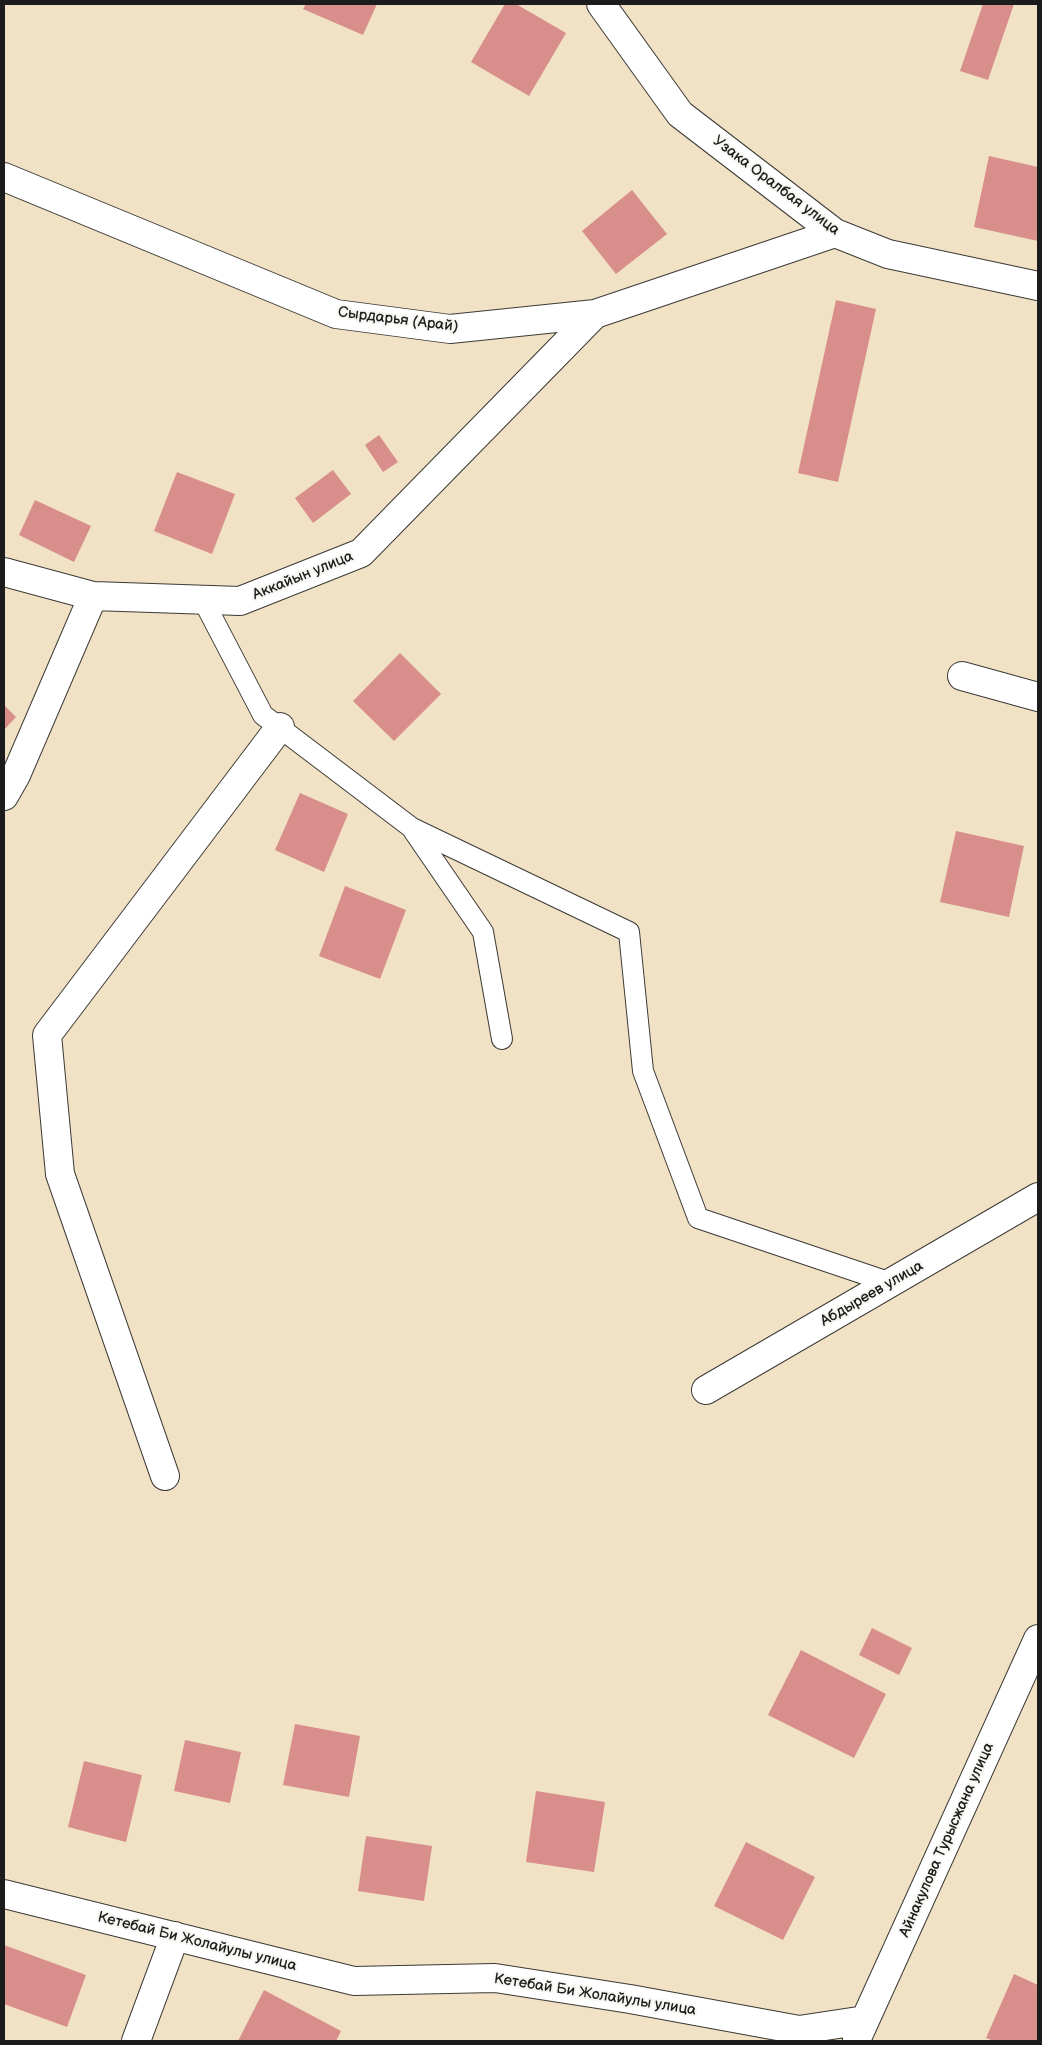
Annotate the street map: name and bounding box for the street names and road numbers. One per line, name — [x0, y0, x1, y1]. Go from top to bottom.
street label: Узака Оралбая улица — [709, 132, 843, 240]
street label: Сырдарья (Арай) — [337, 304, 459, 336]
street label: Аккайын улица — [250, 548, 356, 604]
street label: Абдыреев улица — [817, 1257, 927, 1331]
street label: Айнакулова Турысжана улица — [896, 1740, 998, 1940]
street label: Кетебай Би Жолайулы улица — [96, 1909, 298, 1975]
street label: Кетебай Би Жолайулы улица — [493, 1970, 697, 2020]

